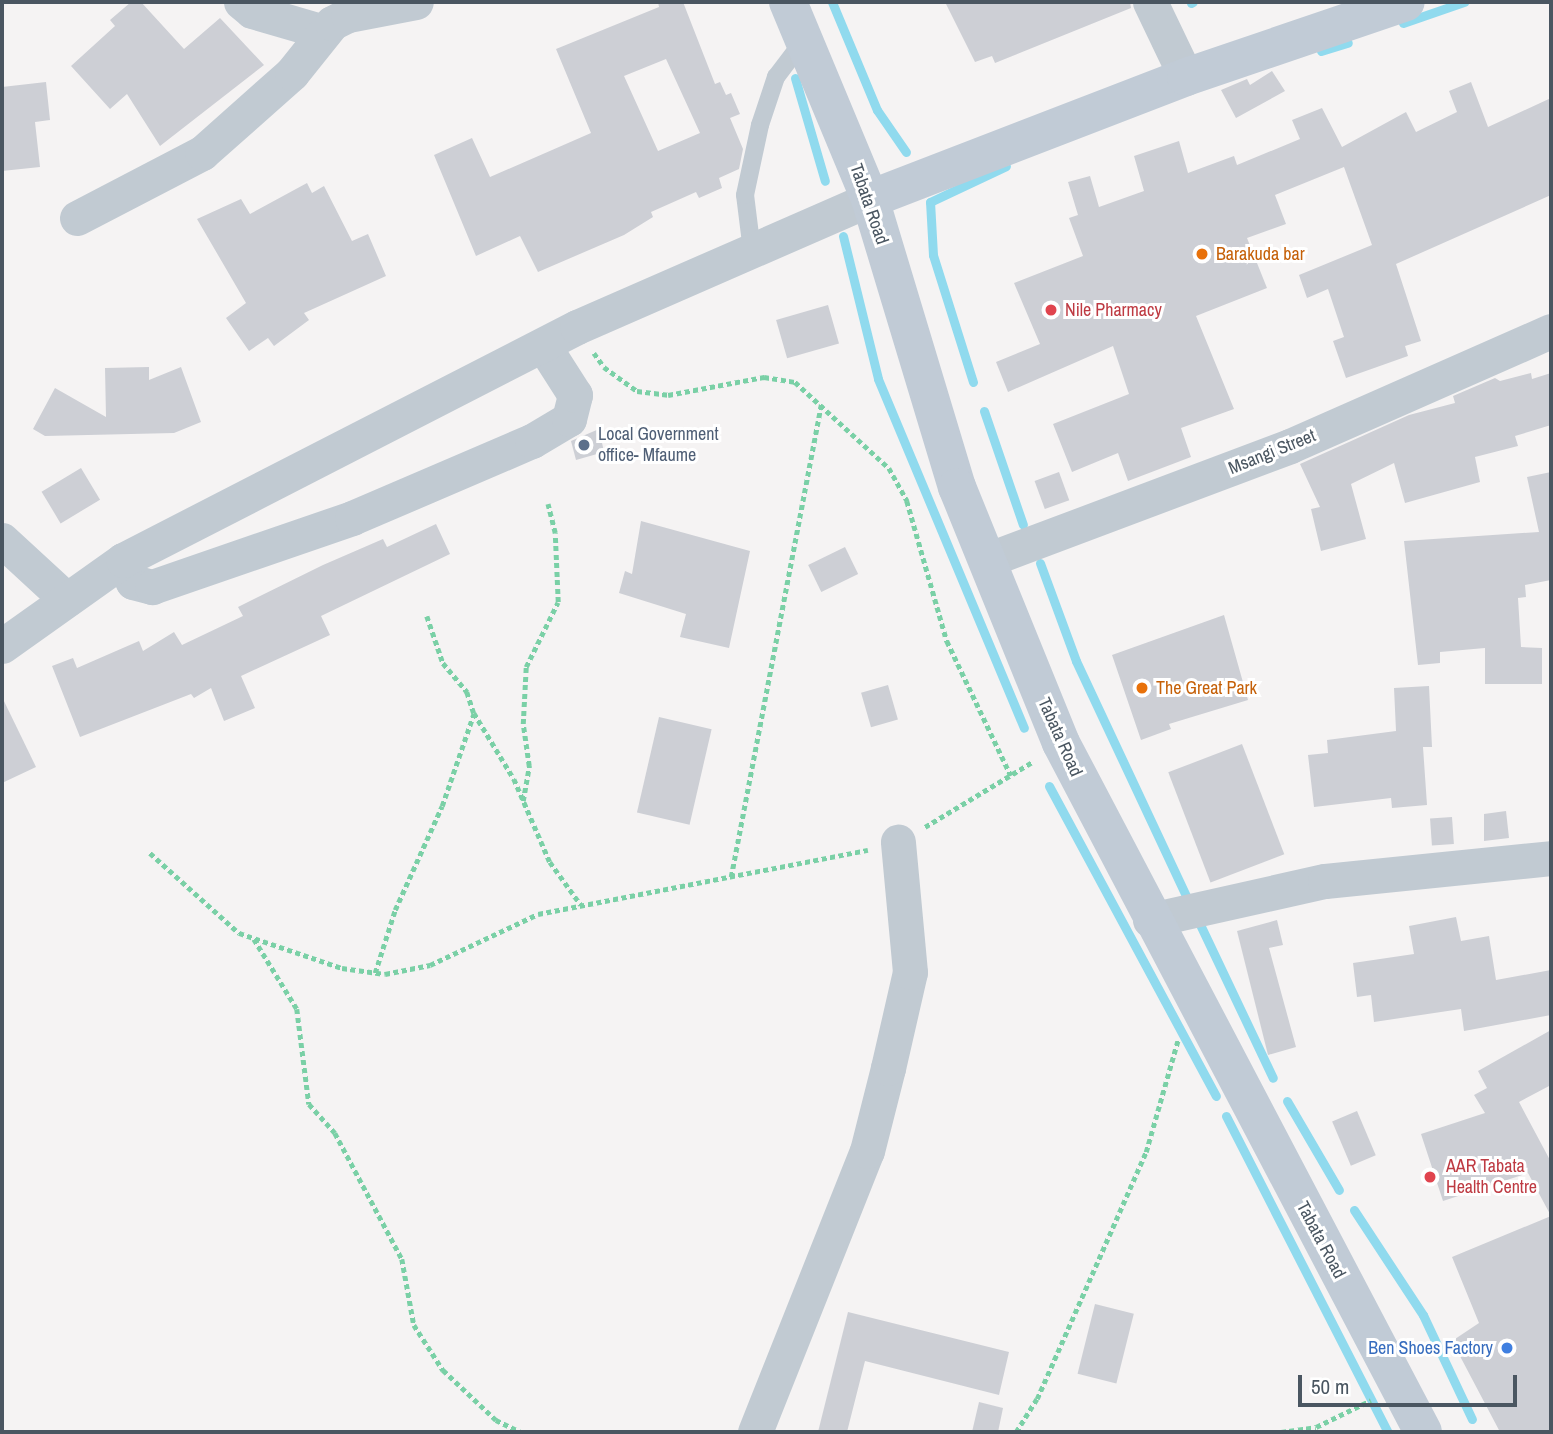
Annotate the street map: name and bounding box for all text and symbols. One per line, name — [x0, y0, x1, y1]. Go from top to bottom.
street label: Tabata Road — [845, 161, 893, 247]
place label: Barakuda bar — [1216, 243, 1305, 265]
marker: Barakuda bar — [1194, 246, 1210, 262]
place label: Nile Pharmacy — [1065, 299, 1162, 321]
marker: Nile Pharmacy — [1043, 302, 1059, 318]
place label: Local Government office- Mfaume — [598, 424, 719, 466]
street label: Msangi Street — [1225, 425, 1319, 479]
marker: Local Government office- Mfaume — [576, 437, 592, 453]
place label: The Great Park — [1156, 677, 1257, 699]
marker: The Great Park — [1134, 680, 1150, 696]
street label: Tabata Road — [1033, 694, 1087, 780]
place label: AAR Tabata Health Centre — [1446, 1156, 1537, 1198]
marker: AAR Tabata Health Centre — [1420, 1167, 1440, 1187]
street label: Tabata Road — [1292, 1198, 1350, 1282]
place label: Ben Shoes Factory — [1368, 1337, 1493, 1359]
marker: Ben Shoes Factory — [1499, 1340, 1515, 1356]
scale bar — [1301, 1360, 1520, 1404]
text: 50 m — [1311, 1372, 1349, 1401]

